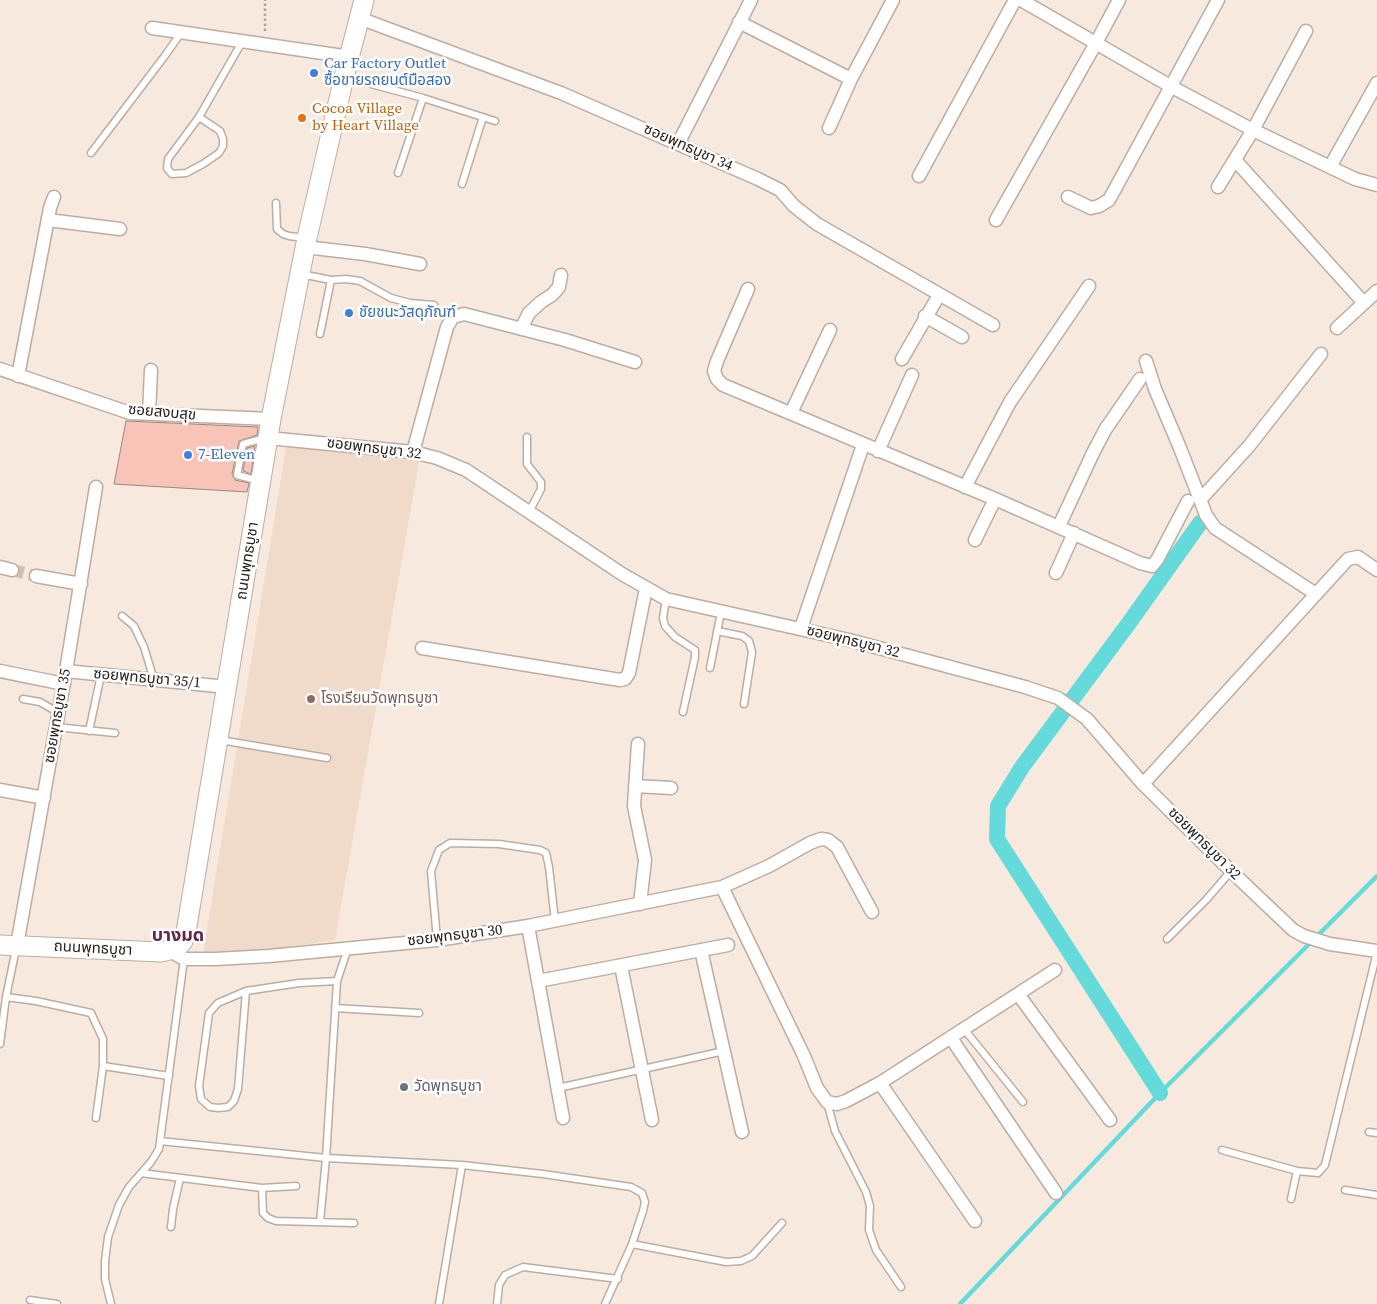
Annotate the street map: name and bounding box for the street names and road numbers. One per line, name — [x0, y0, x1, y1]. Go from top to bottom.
street label: ซอยพุทธบูชา 34 — [641, 120, 735, 176]
street label: ซอยสงบสุข — [127, 401, 197, 425]
street label: ซอยพุทธบูชา 32 — [326, 434, 422, 464]
street label: ถนนพุทธบูชา — [233, 521, 263, 601]
street label: ซอยพุทธบูชา 32 — [805, 622, 901, 662]
street label: ซอยพุทธบูชา 35/1 — [92, 665, 202, 693]
street label: ซอยพุทธบูชา 35 — [41, 667, 75, 765]
street label: ซอยพุทธบูชา 32 — [1164, 804, 1244, 884]
street label: ซอยพุทธบูชา 30 — [407, 921, 503, 951]
street label: ถนนพุทธบูชา — [53, 938, 133, 960]

